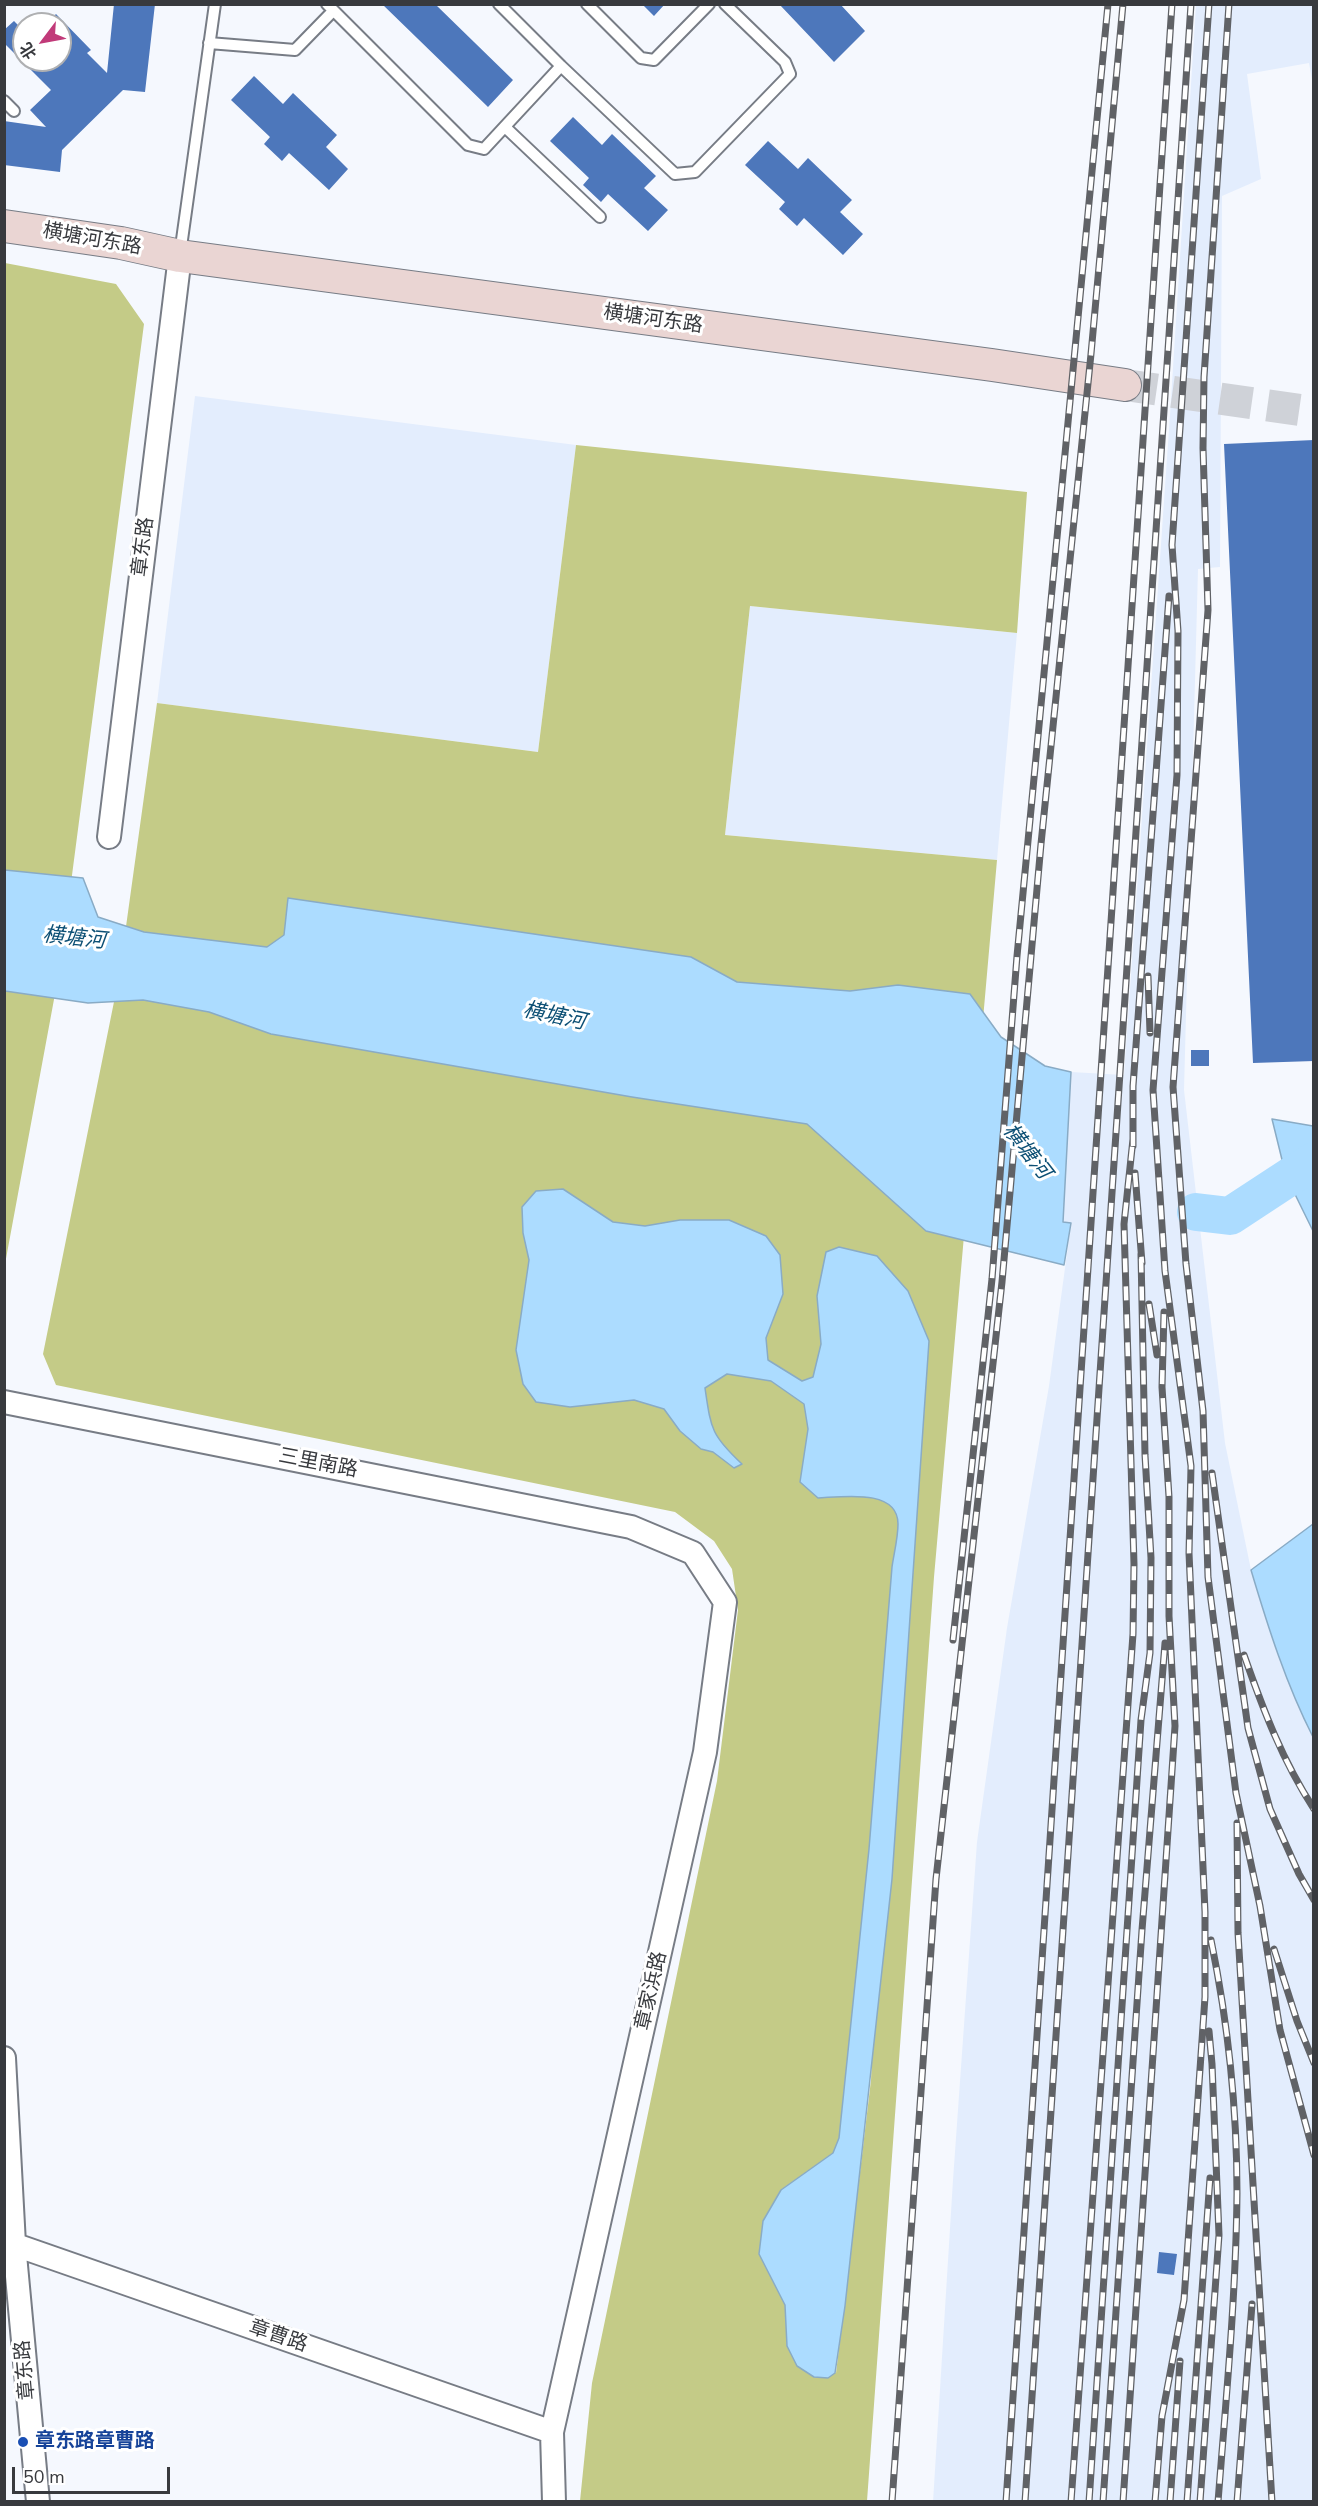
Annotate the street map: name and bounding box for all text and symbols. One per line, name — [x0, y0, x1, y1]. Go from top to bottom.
north arrow — [12, 12, 72, 72]
text: 北 — [15, 38, 42, 63]
street label: 横塘河东路 — [41, 219, 143, 261]
street label: 横塘河东路 — [602, 301, 704, 339]
street label: 章东路 — [128, 516, 160, 578]
water label: 横塘河 — [41, 923, 107, 955]
water label: 横塘河 — [521, 998, 587, 1036]
water label: 横塘河 — [997, 1119, 1055, 1185]
street label: 三里南路 — [276, 1445, 360, 1483]
street label: 章家浜路 — [631, 1949, 673, 2033]
street label: 章曹路 — [246, 2316, 310, 2358]
street label: 章东路 — [11, 2339, 41, 2401]
place label: 章东路章曹路 — [35, 2430, 155, 2454]
marker: 章东路章曹路 — [16, 2435, 30, 2449]
scale bar — [15, 2455, 172, 2493]
text: 50 m — [23, 2465, 65, 2489]

